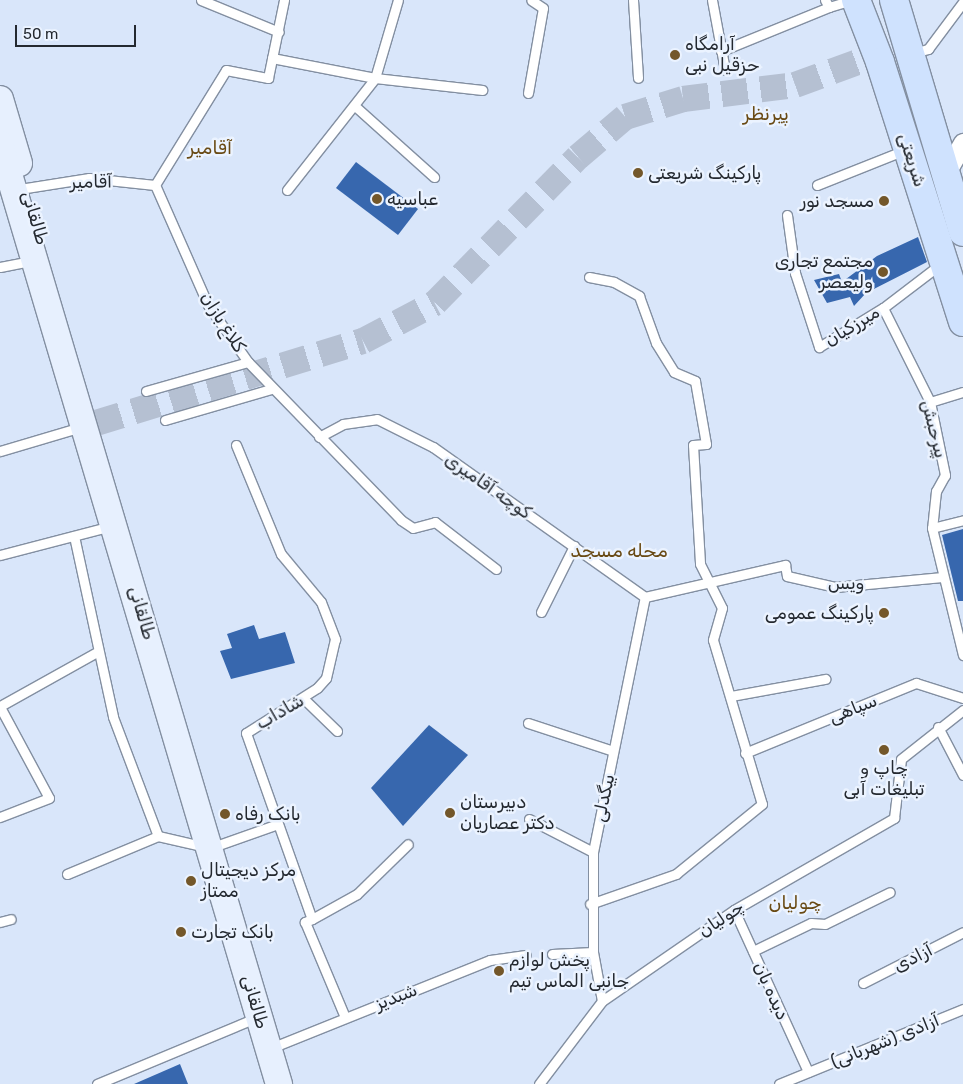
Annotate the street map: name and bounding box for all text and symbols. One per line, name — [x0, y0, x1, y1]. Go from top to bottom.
scale bar — [18, 15, 139, 47]
text: 50 m — [23, 25, 58, 43]
place label: آرامگاه حزقیل نبی — [685, 34, 760, 76]
marker: آرامگاه حزقیل نبی — [669, 49, 681, 61]
district label: پیرنظر — [743, 103, 789, 125]
street label: شریعتی — [893, 130, 931, 190]
district label: آقامیر — [188, 137, 232, 159]
place label: پارکینگ شریعتی — [648, 162, 761, 184]
marker: پارکینگ شریعتی — [632, 167, 644, 179]
street label: آقامیر — [70, 171, 112, 193]
place label: عباسیه — [387, 188, 438, 210]
street label: طالقانی — [17, 189, 53, 247]
place label: مسجد نور — [800, 190, 874, 212]
marker: عباسیه — [371, 193, 383, 205]
marker: مسجد نور — [878, 195, 890, 207]
place label: مجتمع تجاری ولیعصر — [775, 251, 873, 294]
marker: مجتمع تجاری ولیعصر — [877, 266, 889, 278]
street label: کلاغ بازان — [196, 288, 250, 356]
street label: میرزکیان — [821, 301, 883, 351]
street label: پیرحبش — [916, 398, 952, 460]
street label: کوچه آقامیری — [441, 448, 535, 524]
district label: محله مسجد — [570, 540, 668, 562]
street label: ویس — [828, 572, 864, 594]
street label: طالقانی — [124, 584, 160, 642]
place label: پارکینگ عمومی — [765, 602, 874, 624]
marker: پارکینگ عمومی — [878, 607, 890, 619]
street label: شاداب — [252, 690, 308, 734]
street label: سپاهی — [826, 690, 880, 728]
marker: چاپ و تبلیغات آبی — [878, 744, 890, 756]
place label: چاپ و تبلیغات آبی — [844, 758, 924, 801]
street label: بیگدلی — [588, 772, 620, 824]
place label: دبیرستان دکتر عصاریان — [460, 792, 555, 834]
place label: بانک رفاه — [235, 803, 301, 825]
marker: دبیرستان دکتر عصاریان — [444, 807, 456, 819]
marker: بانک رفاه — [219, 808, 231, 820]
place label: مرکز دیجیتال ممتاز — [201, 860, 296, 902]
marker: مرکز دیجیتال ممتاز — [185, 875, 197, 887]
district label: چولیان — [768, 892, 822, 914]
street label: چولیان — [694, 896, 748, 942]
place label: بانک تجارت — [191, 921, 274, 943]
marker: بانک تجارت — [175, 926, 187, 938]
street label: آزادی — [890, 939, 936, 977]
place label: پخش لوازم جانبی الماس تیم — [509, 950, 629, 992]
street label: دیده بان — [749, 959, 793, 1023]
marker: پخش لوازم جانبی الماس تیم — [493, 965, 505, 977]
street label: طالقانی — [237, 973, 273, 1031]
street label: شبدیز — [372, 979, 420, 1015]
street label: آزادی (شهربانی) — [827, 1009, 943, 1073]

